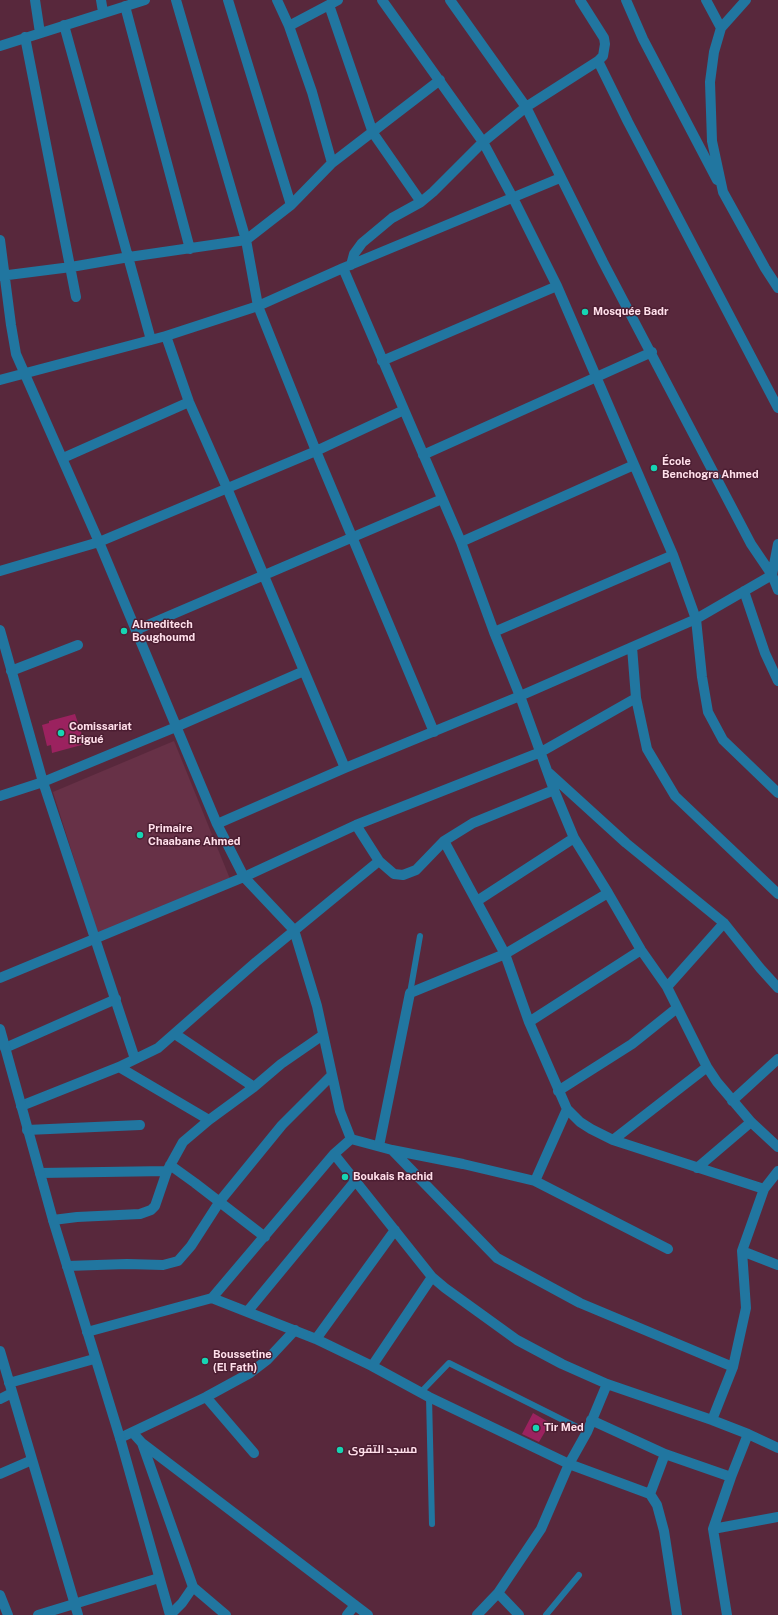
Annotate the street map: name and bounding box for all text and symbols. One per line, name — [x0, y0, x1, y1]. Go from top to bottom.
place label: Mosquée Badr — [593, 305, 668, 319]
marker: Mosquée Badr — [580, 307, 590, 317]
place label: École Benchogra Ahmed — [662, 455, 759, 481]
marker: École Benchogra Ahmed — [649, 463, 659, 473]
place label: Almeditech Boughoumd — [132, 618, 195, 644]
marker: Almeditech Boughoumd — [119, 626, 129, 636]
place label: Comissariat Brigué — [69, 720, 132, 746]
marker: Comissariat Brigué — [56, 728, 66, 738]
place label: Primaire Chaabane Ahmed — [148, 822, 240, 848]
marker: Primaire Chaabane Ahmed — [135, 830, 145, 840]
place label: Boukais Rachid — [353, 1170, 433, 1184]
marker: Boukais Rachid — [340, 1172, 350, 1182]
place label: Boussetine (El Fath) — [213, 1348, 272, 1374]
marker: Boussetine (El Fath) — [200, 1356, 210, 1366]
place label: Tir Med — [544, 1421, 584, 1435]
marker: Tir Med — [531, 1423, 541, 1433]
place label: مسجد التقوى — [348, 1443, 417, 1457]
marker: مسجد التقوى — [335, 1445, 345, 1455]

